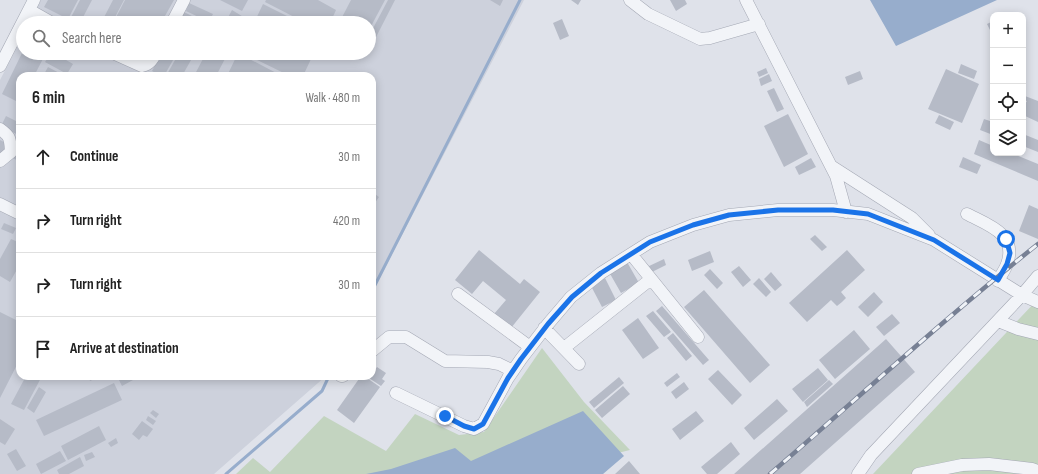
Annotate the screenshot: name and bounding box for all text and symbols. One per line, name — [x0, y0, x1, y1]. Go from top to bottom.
map controls — [990, 12, 1026, 156]
button: + — [990, 12, 1026, 48]
search box — [16, 16, 376, 60]
icon: search — [30, 27, 52, 49]
text: Search here — [62, 29, 122, 48]
button: − — [990, 48, 1026, 84]
button: locate — [990, 84, 1026, 120]
text: 6 min — [32, 88, 65, 108]
text: Walk · 480 m — [305, 90, 360, 106]
button: layers — [990, 120, 1026, 156]
icon: ahead — [32, 146, 54, 168]
text: Continue — [70, 147, 119, 166]
text: 30 m — [338, 149, 360, 165]
icon: right — [32, 210, 54, 232]
text: Turn right — [70, 211, 122, 230]
text: 420 m — [333, 213, 360, 229]
route start — [997, 230, 1015, 248]
icon: right — [32, 274, 54, 296]
text: Turn right — [70, 275, 122, 294]
text: 30 m — [338, 277, 360, 293]
icon: arrive — [32, 338, 54, 360]
text: Arrive at destination — [70, 339, 179, 358]
route end — [436, 407, 454, 425]

